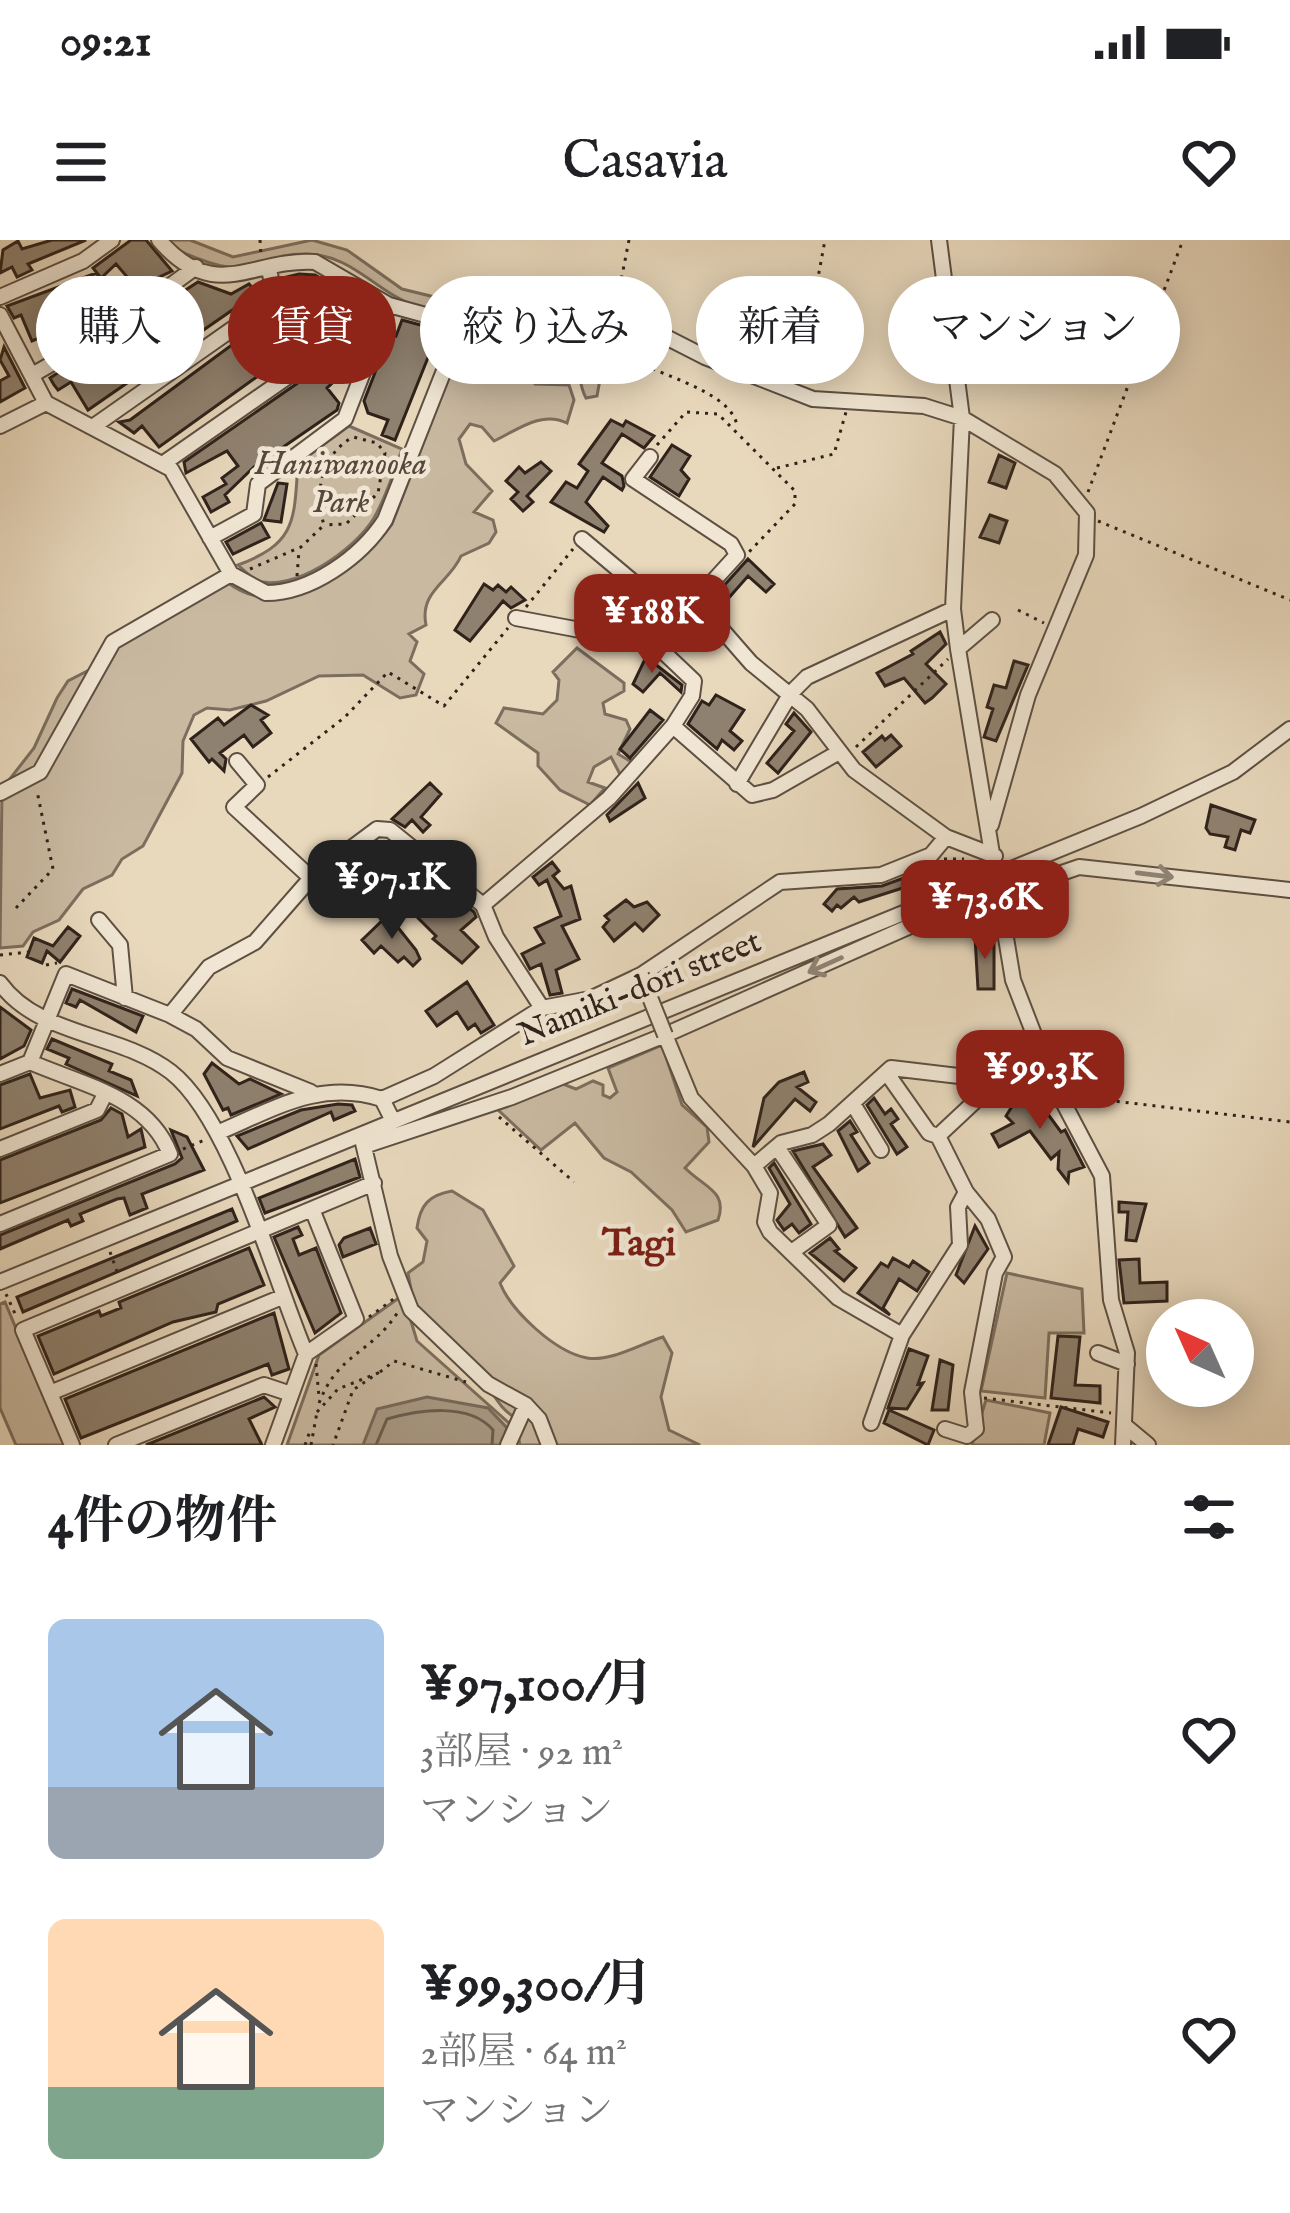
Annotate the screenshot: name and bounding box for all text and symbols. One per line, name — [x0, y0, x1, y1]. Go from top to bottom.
text: 09:21 — [60, 14, 152, 71]
text: Casavia — [562, 128, 728, 197]
icon: menu — [48, 129, 114, 195]
icon: heart — [1176, 129, 1242, 195]
chip: 購入 — [36, 276, 204, 384]
chip: 賃貸 — [228, 276, 396, 384]
chip: 絞り込み — [420, 276, 672, 384]
chip: 新着 — [696, 276, 864, 384]
chip: マンション — [888, 276, 1180, 384]
park label: Haniwanooka Park — [254, 444, 427, 524]
pin: ¥188K — [568, 574, 736, 676]
text: ¥188K — [601, 588, 703, 637]
pin: ¥97.1K — [294, 840, 490, 942]
text: ¥97.1K — [335, 854, 449, 903]
pin: ¥73.6K — [887, 860, 1083, 962]
one-way arrow — [1135, 864, 1174, 886]
text: ¥73.6K — [928, 874, 1042, 923]
street label: Namiki-dori street — [512, 921, 768, 1057]
one-way arrow — [807, 955, 843, 977]
pin: ¥99.3K — [942, 1030, 1138, 1132]
text: ¥99.3K — [983, 1044, 1097, 1093]
district label: Tagi — [601, 1220, 676, 1269]
north arrow — [1146, 1299, 1254, 1407]
map controls — [1146, 1299, 1254, 1407]
icon: filters — [1176, 1484, 1242, 1550]
text: 4件の物件 — [48, 1491, 277, 1556]
text: ¥97,100/月 — [420, 1654, 654, 1719]
icon: home — [144, 1667, 288, 1811]
icon: heart — [1176, 1706, 1242, 1772]
text: 3部屋 · 92 m² — [420, 1729, 623, 1778]
text: マンション — [420, 1788, 613, 1837]
text: ¥99,300/月 — [420, 1954, 653, 2019]
icon: home — [144, 1967, 288, 2111]
icon: heart — [1176, 2006, 1242, 2072]
text: 2部屋 · 64 m² — [420, 2029, 627, 2078]
text: マンション — [420, 2088, 613, 2137]

